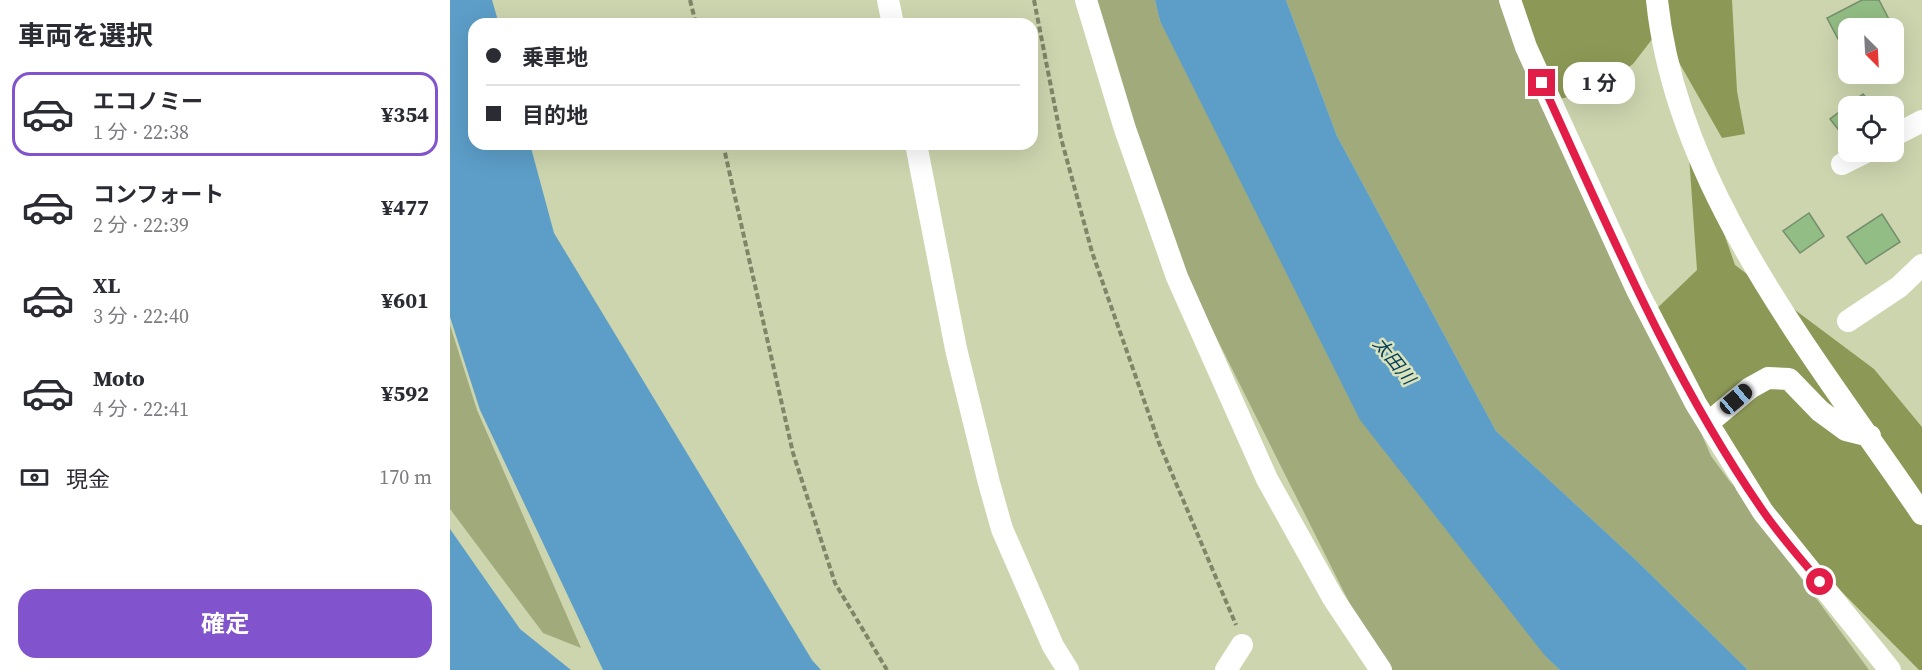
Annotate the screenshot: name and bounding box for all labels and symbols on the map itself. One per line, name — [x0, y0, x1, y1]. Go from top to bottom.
north arrow — [1838, 18, 1904, 84]
callout: 1 分 — [1563, 62, 1635, 104]
route end — [1528, 69, 1555, 96]
water label: 太田川 — [1368, 332, 1422, 391]
car — [1716, 381, 1756, 417]
route start — [1806, 568, 1833, 595]

